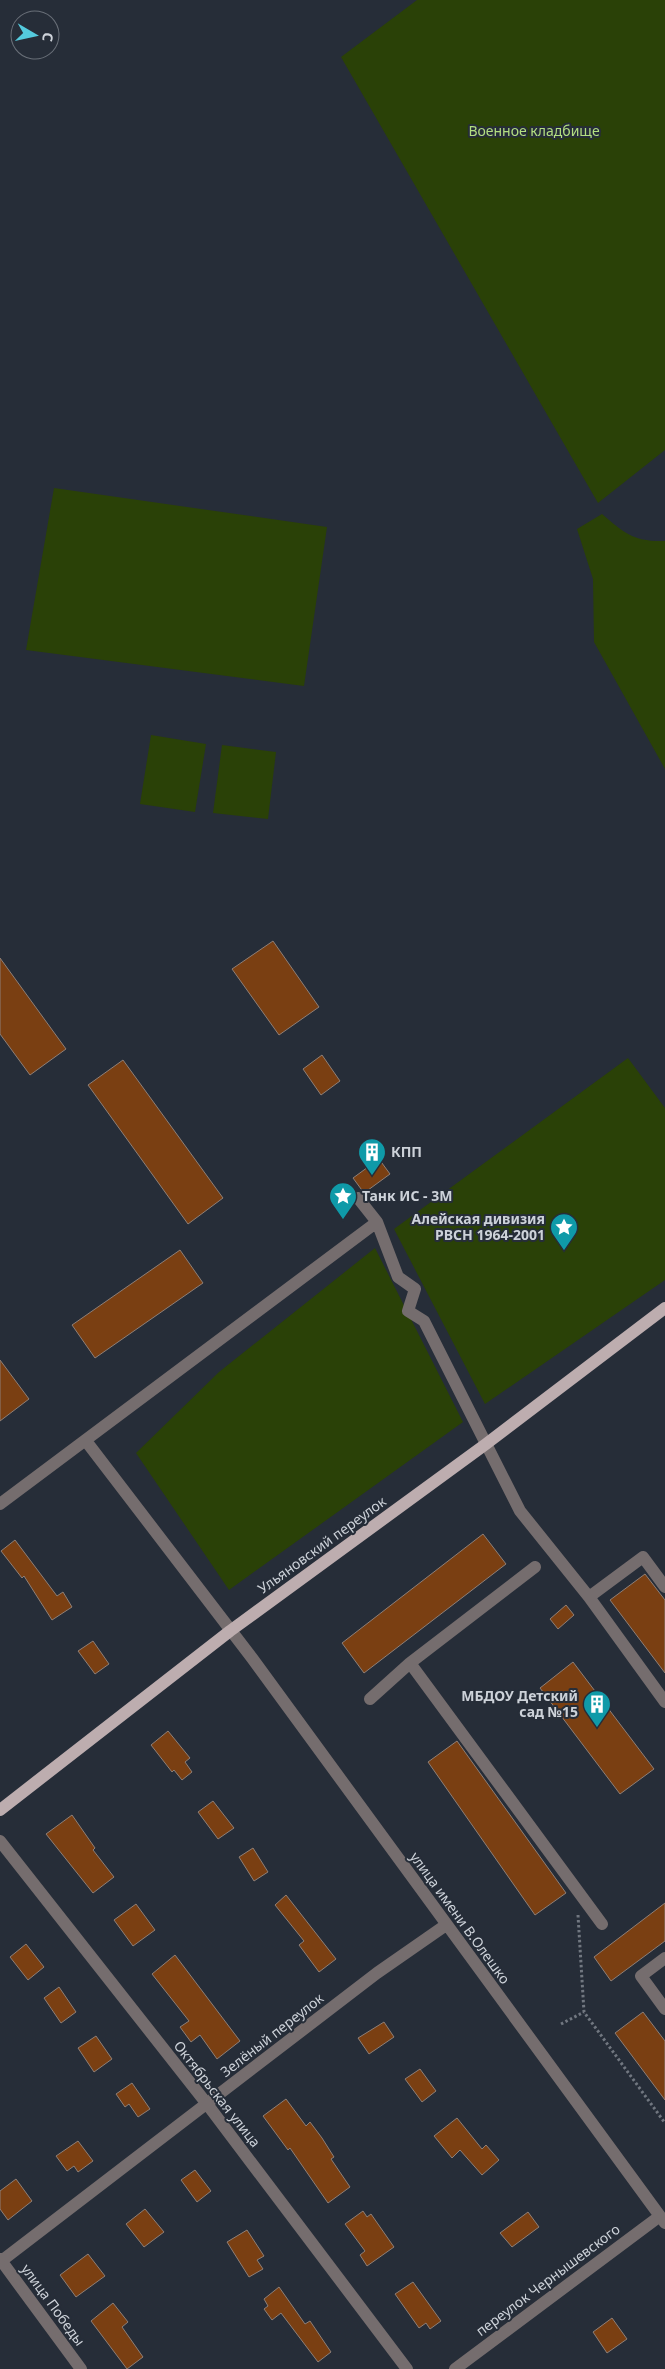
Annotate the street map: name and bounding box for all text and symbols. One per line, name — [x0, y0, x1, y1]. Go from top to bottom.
north arrow — [10, 10, 60, 60]
text: С — [38, 31, 58, 43]
park label: Военное кладбище — [468, 121, 600, 140]
building icon: КПП — [357, 1137, 387, 1176]
place label: КПП — [391, 1142, 422, 1161]
place icon: Танк ИС - 3М — [328, 1181, 358, 1220]
place label: Танк ИС - 3М — [362, 1186, 452, 1205]
place label: Алейская дивизия РВСН 1964-2001 — [412, 1209, 545, 1244]
place icon: Алейская дивизия РВСН 1964-2001 — [549, 1212, 579, 1251]
street label: Ульяновский переулок — [254, 1491, 390, 1598]
place label: МБДОУ Детский сад №15 — [461, 1686, 578, 1721]
building icon: МБДОУ Детский сад №15 — [582, 1689, 612, 1728]
street label: улица имени В.Олешко — [406, 1848, 515, 1987]
street label: Зелёный переулок — [216, 1988, 328, 2081]
street label: Октябрьская улица — [170, 2036, 265, 2151]
street label: переулок Чернышевского — [472, 2219, 624, 2340]
street label: улица Победы — [17, 2260, 90, 2350]

